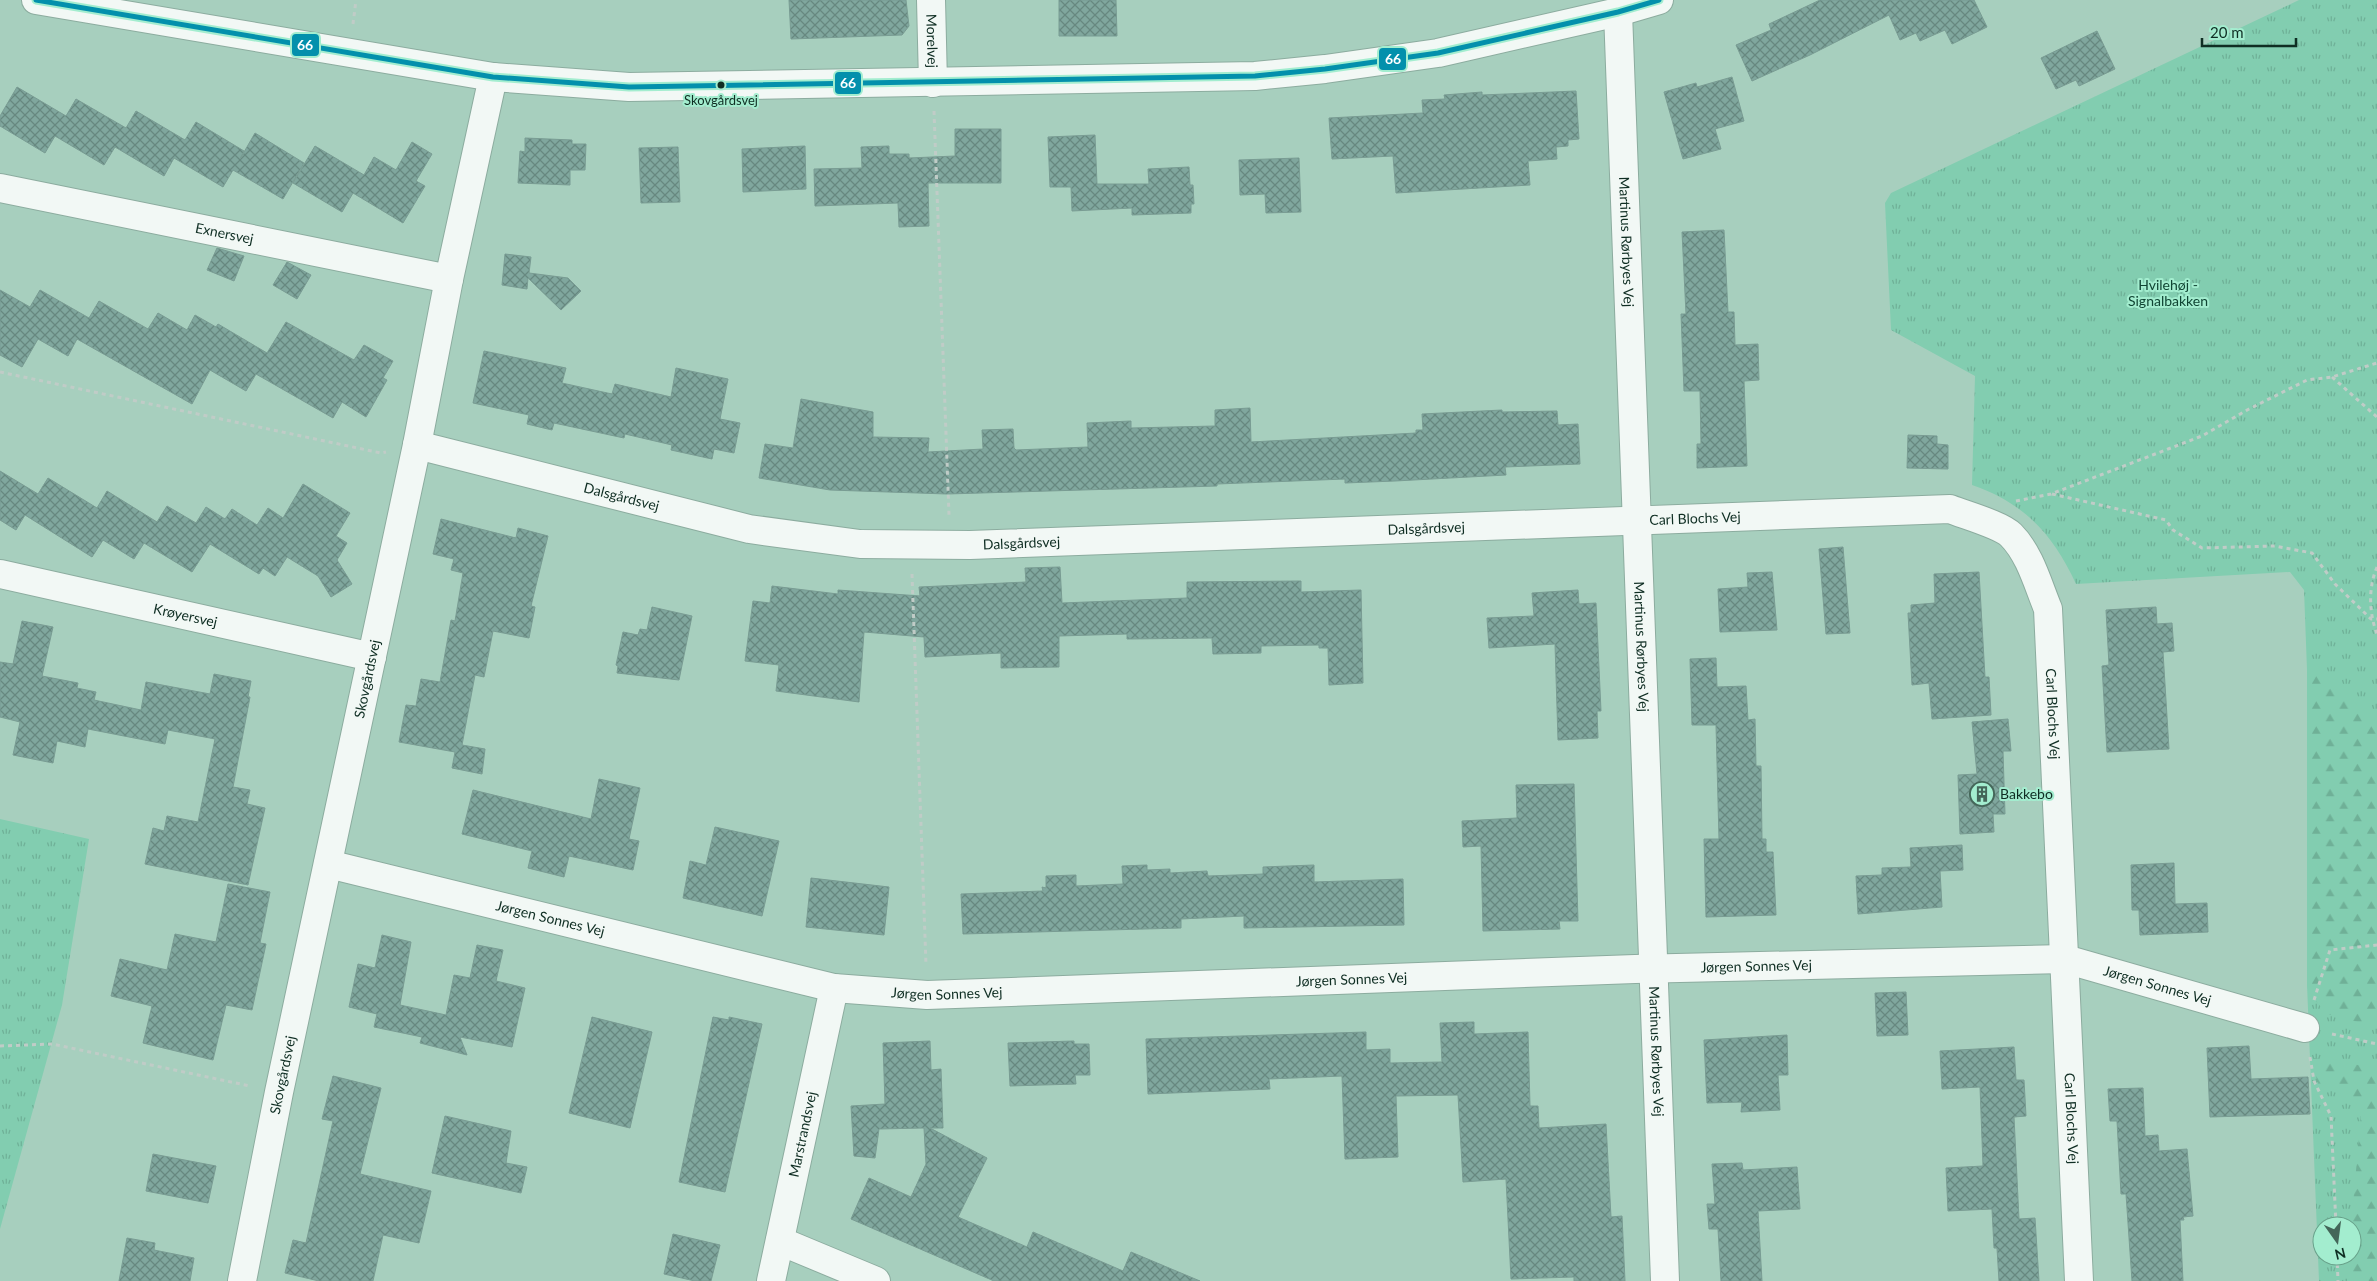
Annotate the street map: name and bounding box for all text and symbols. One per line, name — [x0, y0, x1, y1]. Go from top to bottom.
street label: Morelvej — [923, 14, 942, 68]
scale bar — [2202, 15, 2296, 47]
text: 20 m — [2210, 23, 2244, 41]
line badge: 66 — [291, 33, 320, 57]
text: 66 — [297, 36, 313, 53]
line badge: 66 — [1378, 47, 1407, 71]
text: 66 — [1385, 50, 1401, 67]
line badge: 66 — [834, 71, 862, 95]
text: 66 — [840, 74, 856, 91]
marker: Skovgårdsvej — [716, 80, 726, 90]
place label: Skovgårdsvej — [684, 92, 758, 108]
street label: Martinus Rørbyes Vej — [1616, 176, 1638, 307]
street label: Exnersvej — [194, 219, 255, 247]
park label: Hvilehøj - Signalbakken — [2128, 276, 2208, 309]
street label: Dalsgårdsvej — [582, 479, 661, 514]
street label: Carl Blochs Vej — [1649, 508, 1741, 528]
street label: Dalsgårdsvej — [1387, 518, 1465, 538]
street label: Dalsgårdsvej — [982, 533, 1061, 553]
street label: Martinus Rørbyes Vej — [1631, 581, 1653, 712]
street label: Krøyersvej — [152, 600, 219, 630]
street label: Skovgårdsvej — [350, 638, 383, 720]
street label: Carl Blochs Vej — [2043, 668, 2064, 760]
building icon: Bakkebo — [1969, 781, 1995, 807]
place label: Bakkebo — [2000, 785, 2053, 802]
street label: Jørgen Sonnes Vej — [494, 897, 607, 940]
street label: Jørgen Sonnes Vej — [1700, 956, 1812, 975]
street label: Jørgen Sonnes Vej — [2102, 962, 2213, 1009]
street label: Jørgen Sonnes Vej — [1295, 968, 1407, 989]
street label: Jørgen Sonnes Vej — [891, 983, 1003, 1003]
street label: Martinus Rørbyes Vej — [1646, 986, 1668, 1117]
street label: Skovgårdsvej — [266, 1034, 299, 1116]
street label: Carl Blochs Vej — [2061, 1072, 2083, 1164]
street label: Marstrandsvej — [785, 1090, 820, 1179]
north arrow — [2312, 1216, 2362, 1266]
text: N — [2333, 1245, 2348, 1264]

